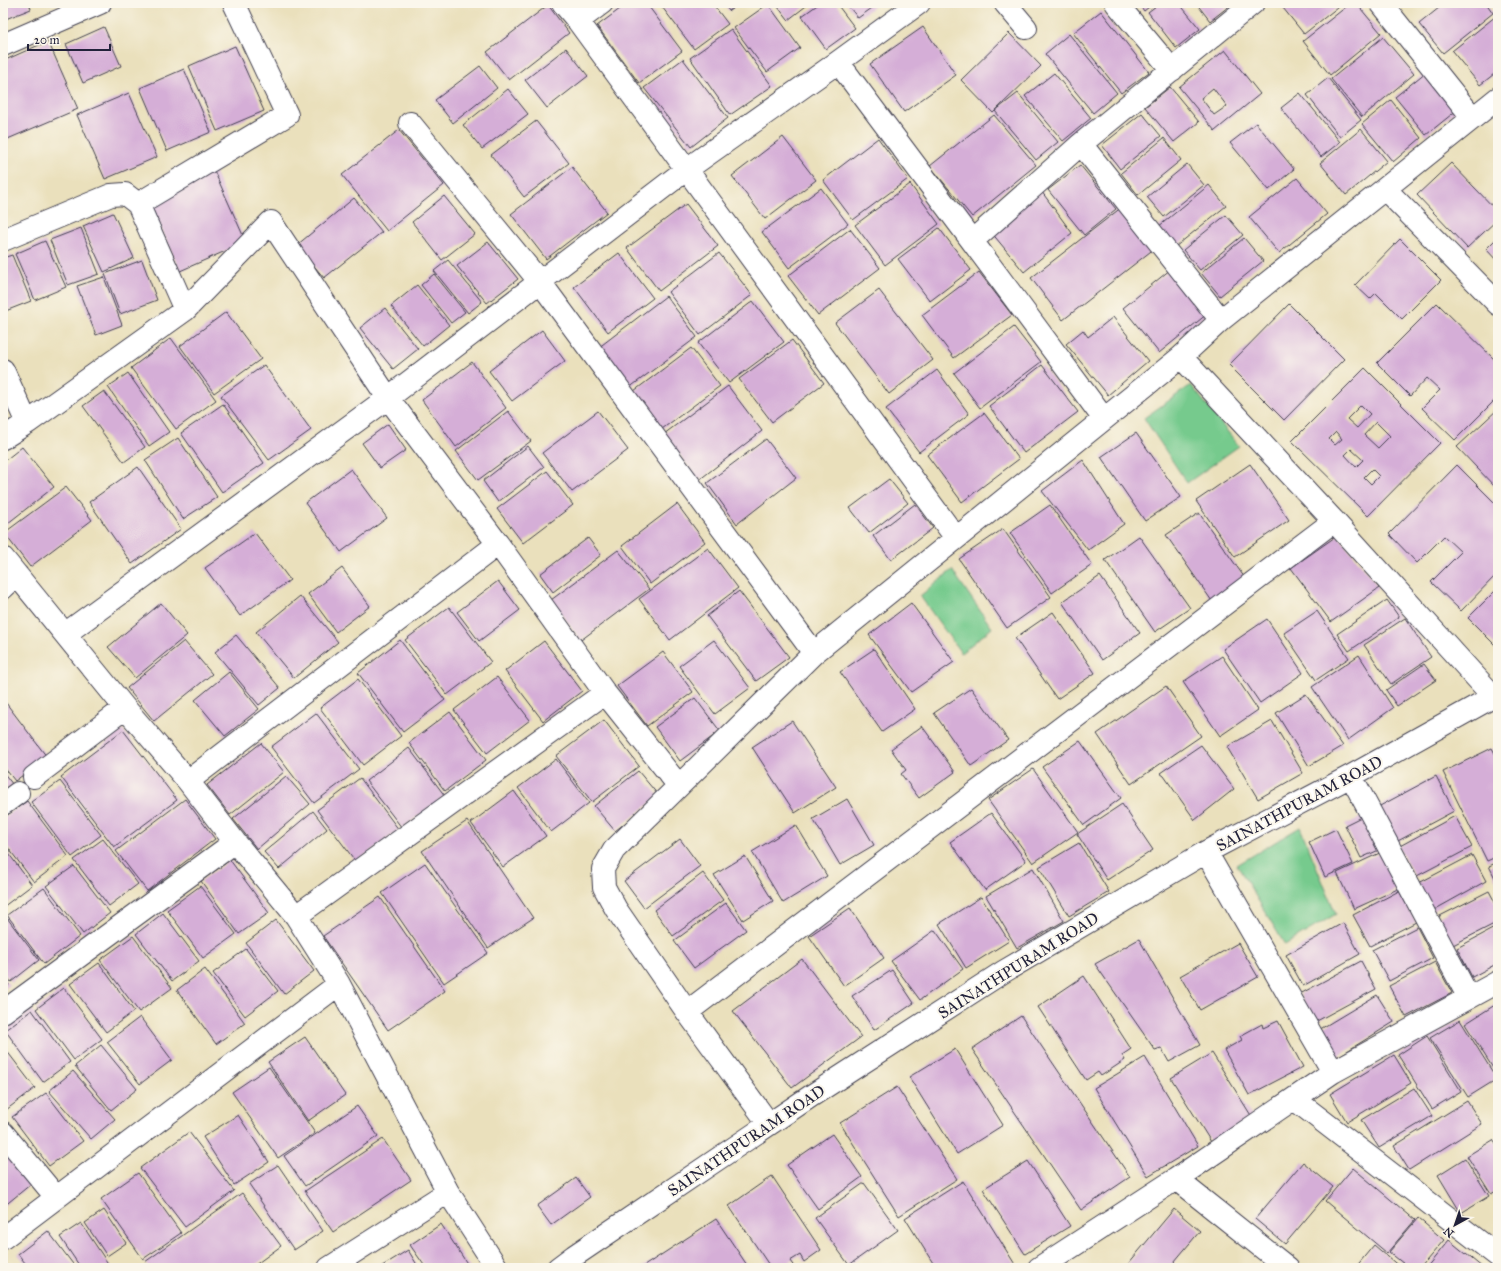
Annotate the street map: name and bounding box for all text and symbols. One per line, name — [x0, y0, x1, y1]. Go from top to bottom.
scale bar — [28, 26, 110, 52]
text: 20 m — [34, 33, 60, 47]
street label: SAINATHPURAM ROAD — [1213, 751, 1386, 855]
street label: SAINATHPURAM ROAD — [935, 908, 1102, 1023]
street label: SAINATHPURAM ROAD — [664, 1081, 829, 1200]
north arrow — [1435, 1205, 1475, 1245]
text: N — [1441, 1224, 1457, 1240]

